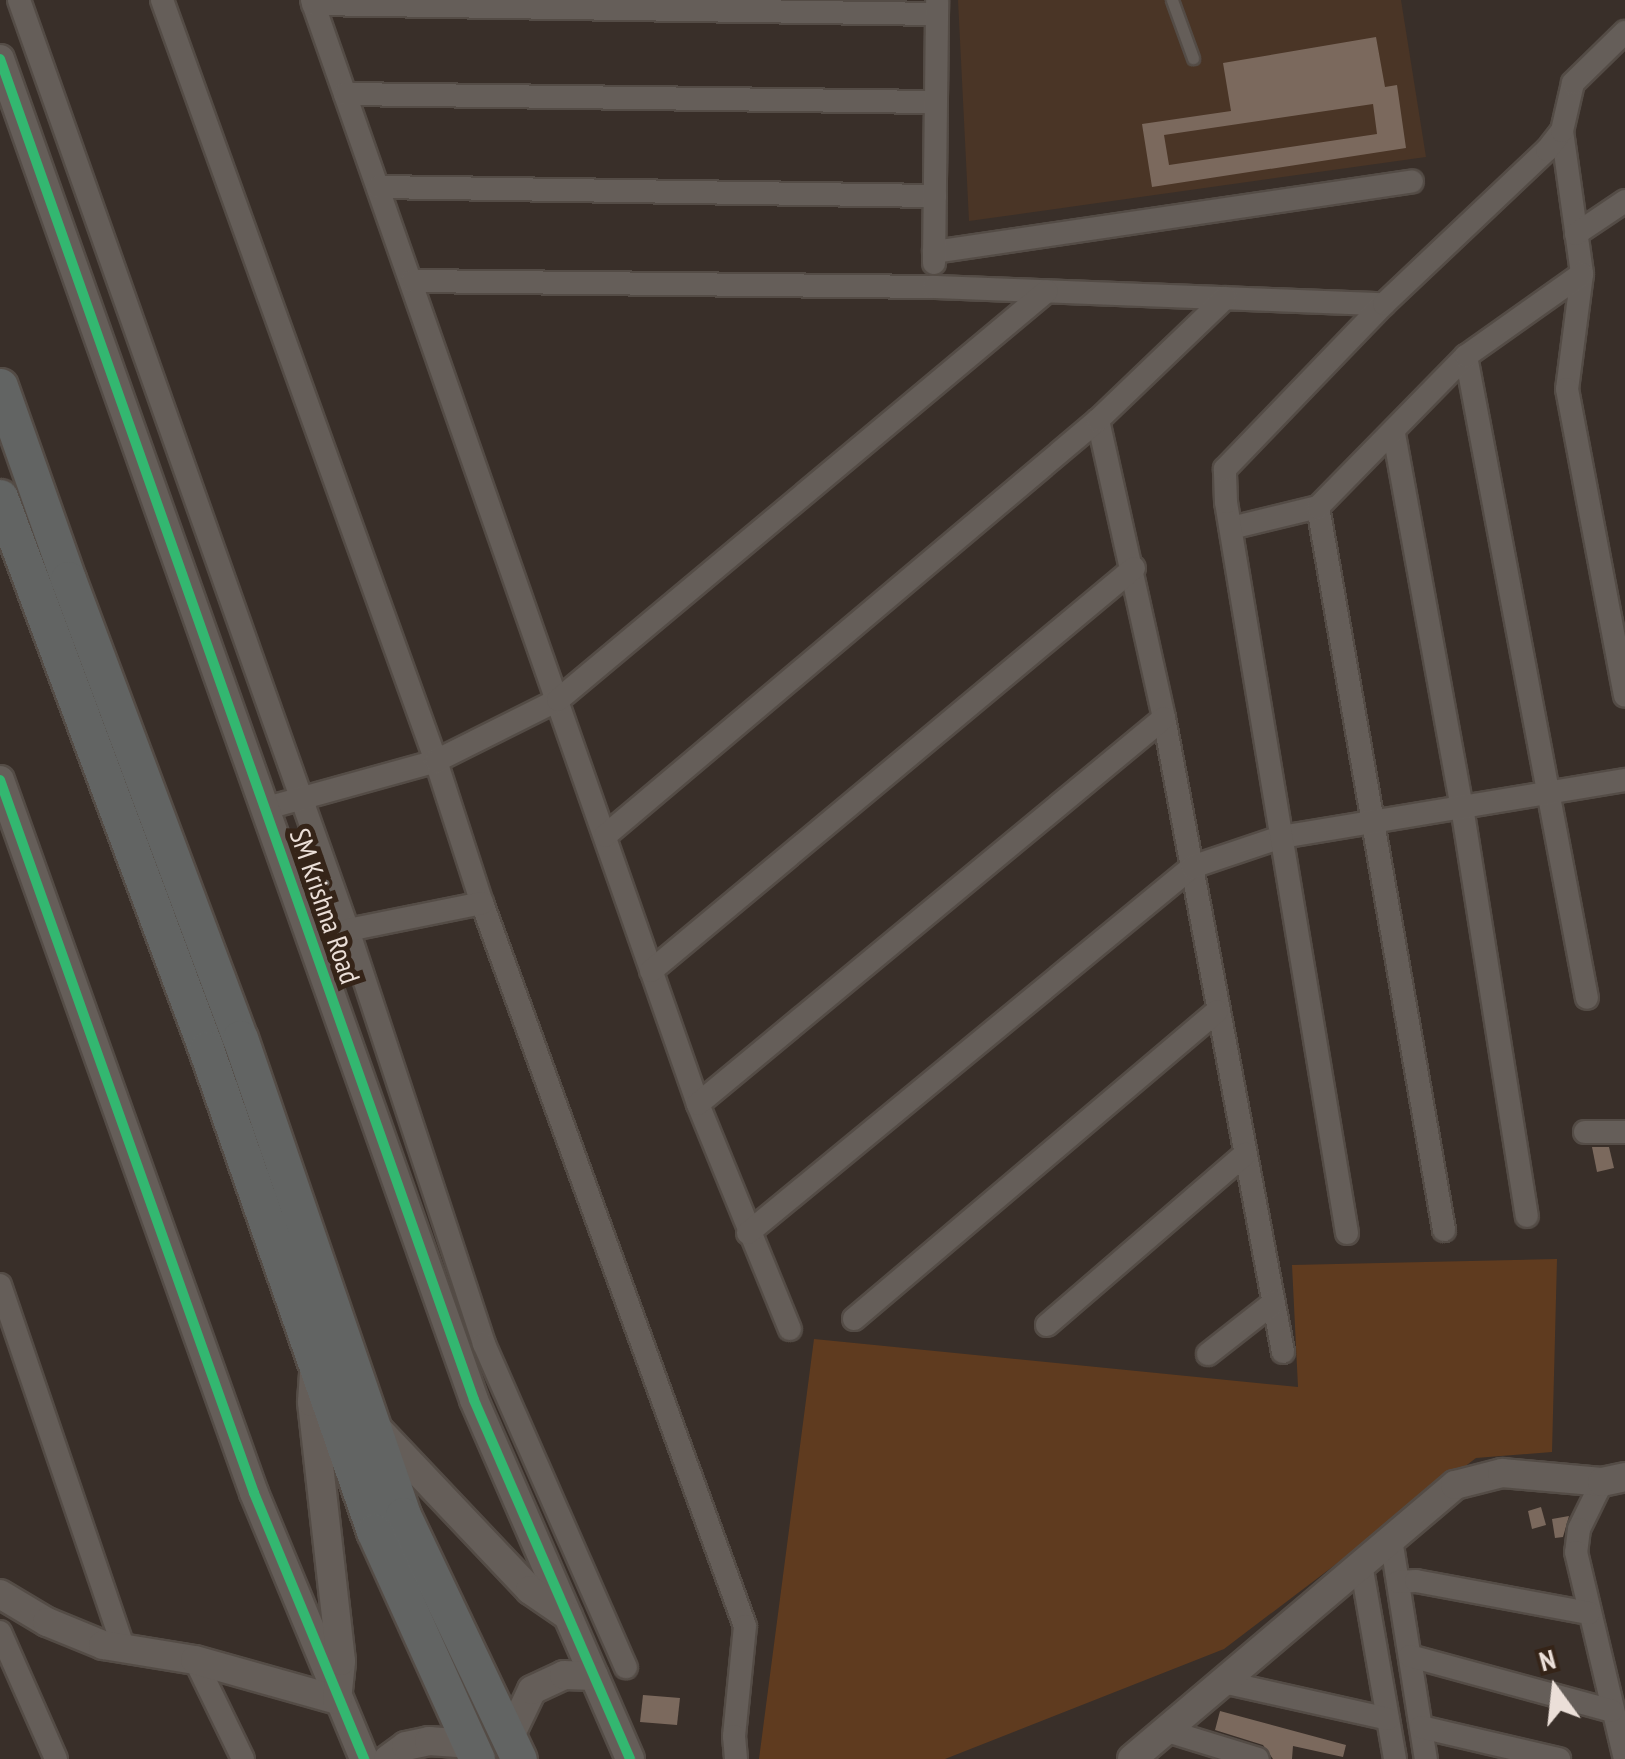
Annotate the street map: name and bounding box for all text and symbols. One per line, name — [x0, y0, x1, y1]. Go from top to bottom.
street label: SM Krishna Road — [283, 824, 367, 988]
north arrow — [1505, 1639, 1605, 1739]
text: N — [1535, 1640, 1559, 1679]

